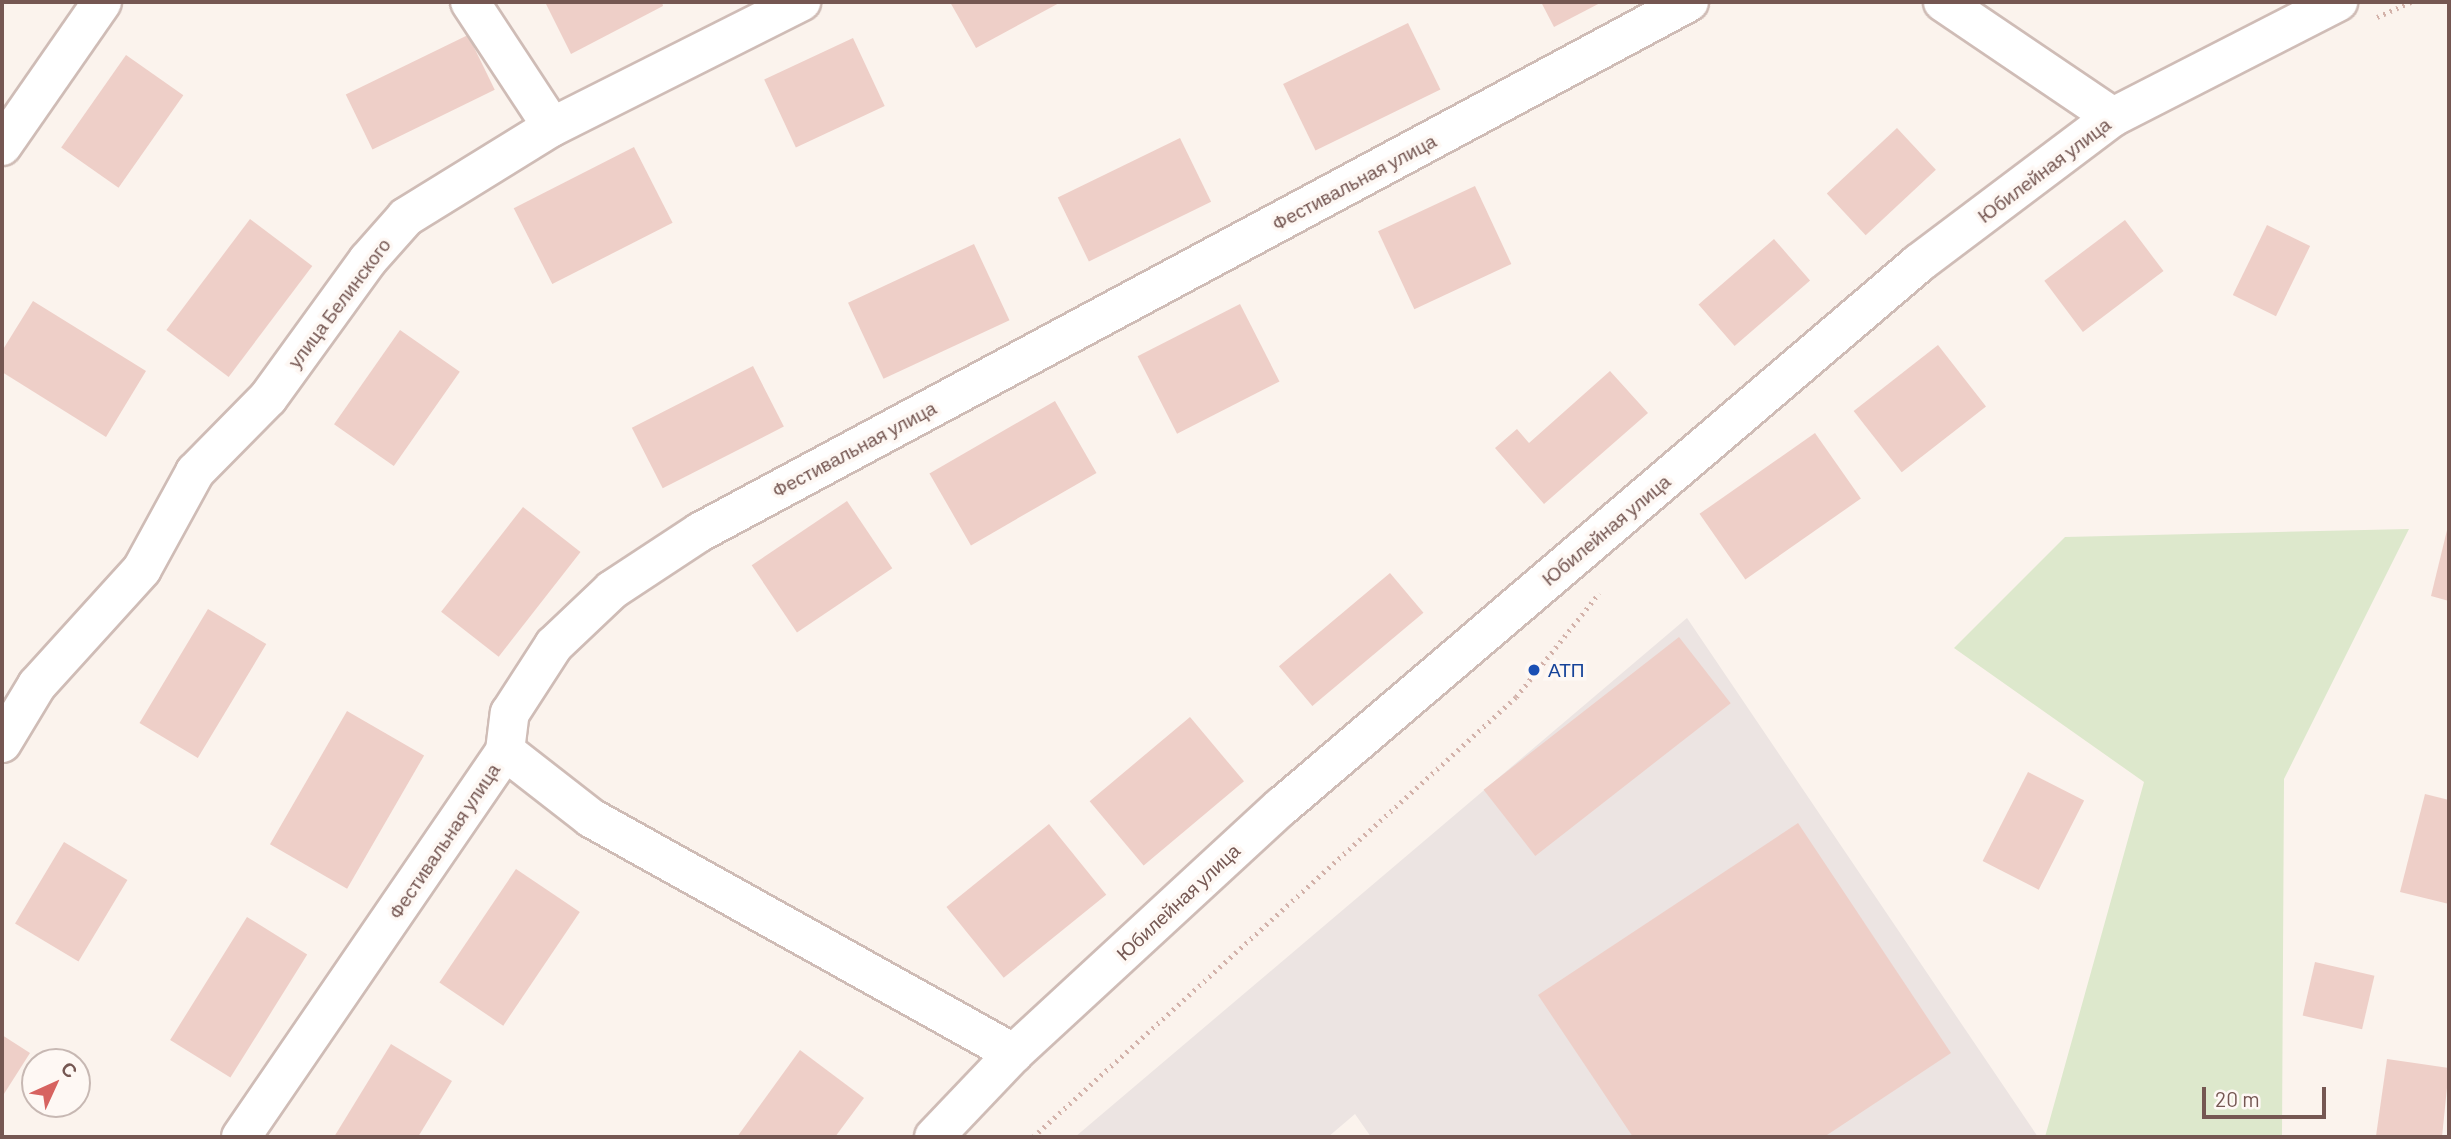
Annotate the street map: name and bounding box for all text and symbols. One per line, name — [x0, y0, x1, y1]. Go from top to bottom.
street label: Юбилейная улица — [1973, 113, 2115, 227]
street label: Фестивальная улица — [1268, 129, 1440, 235]
street label: улица Белинского — [283, 234, 395, 372]
street label: Фестивальная улица — [768, 396, 940, 502]
street label: Юбилейная улица — [1537, 470, 1675, 590]
place label: АТП — [1548, 659, 1584, 681]
marker: АТП — [1526, 662, 1542, 678]
street label: Фестивальная улица — [383, 759, 505, 923]
street label: Юбилейная улица — [1112, 839, 1244, 965]
north arrow — [21, 1048, 91, 1118]
text: С — [57, 1056, 83, 1082]
scale bar — [2206, 1072, 2330, 1116]
text: 20 m — [2215, 1086, 2260, 1111]

